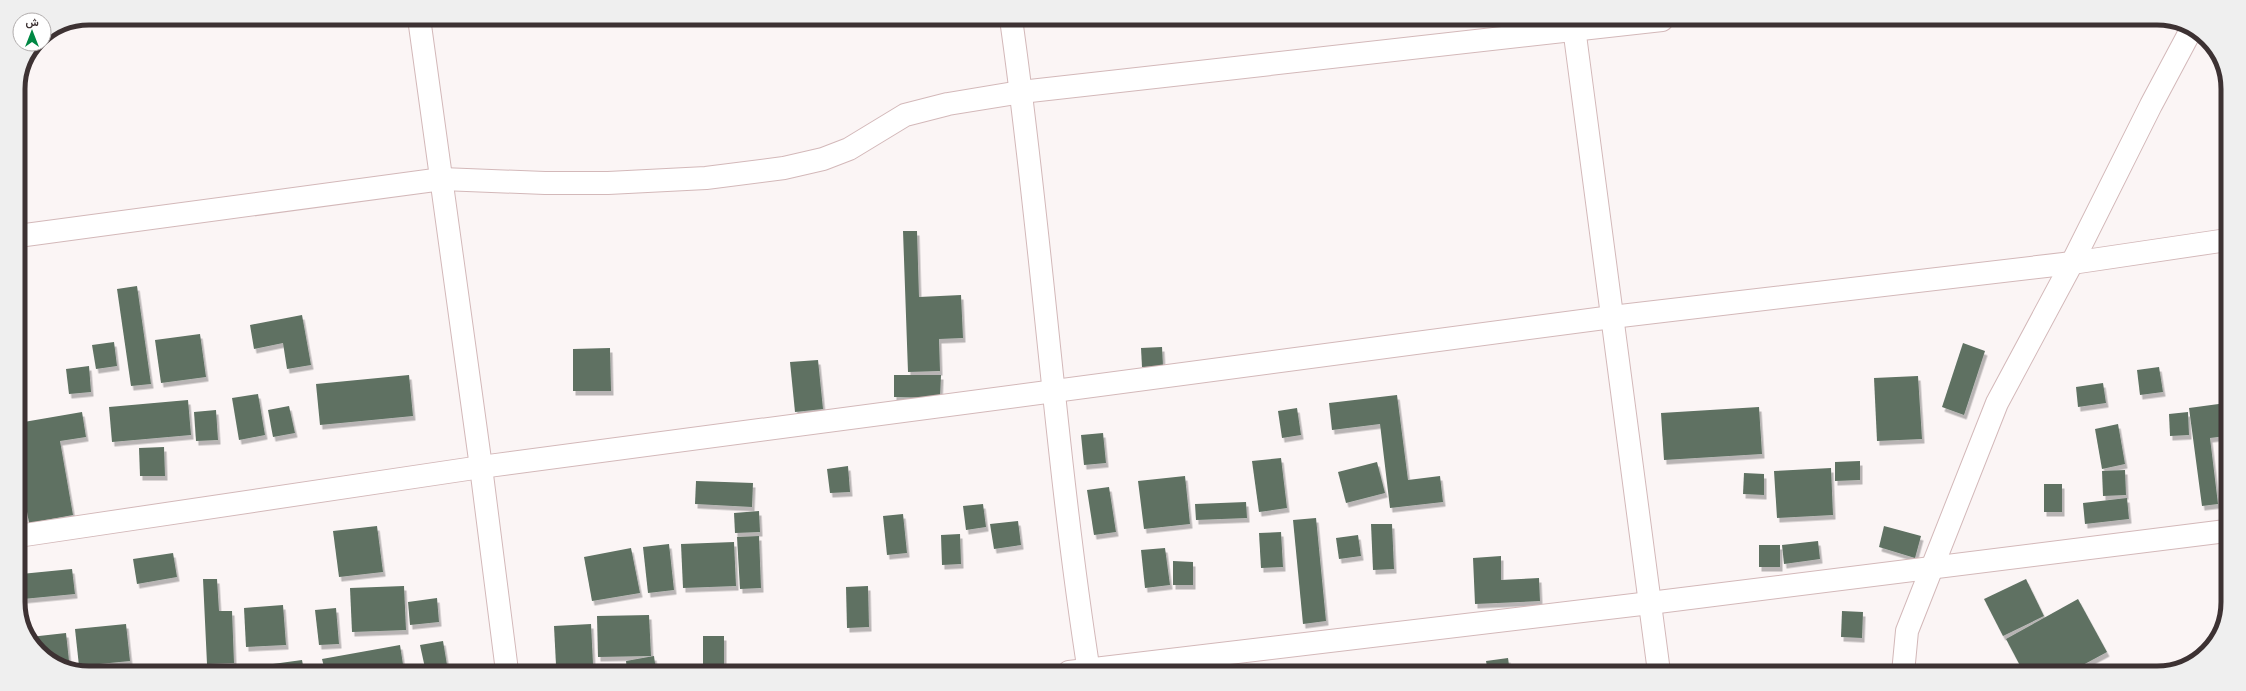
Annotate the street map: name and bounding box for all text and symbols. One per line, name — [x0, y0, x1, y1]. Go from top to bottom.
north arrow — [12, 12, 52, 52]
text: ش — [25, 16, 39, 29]

